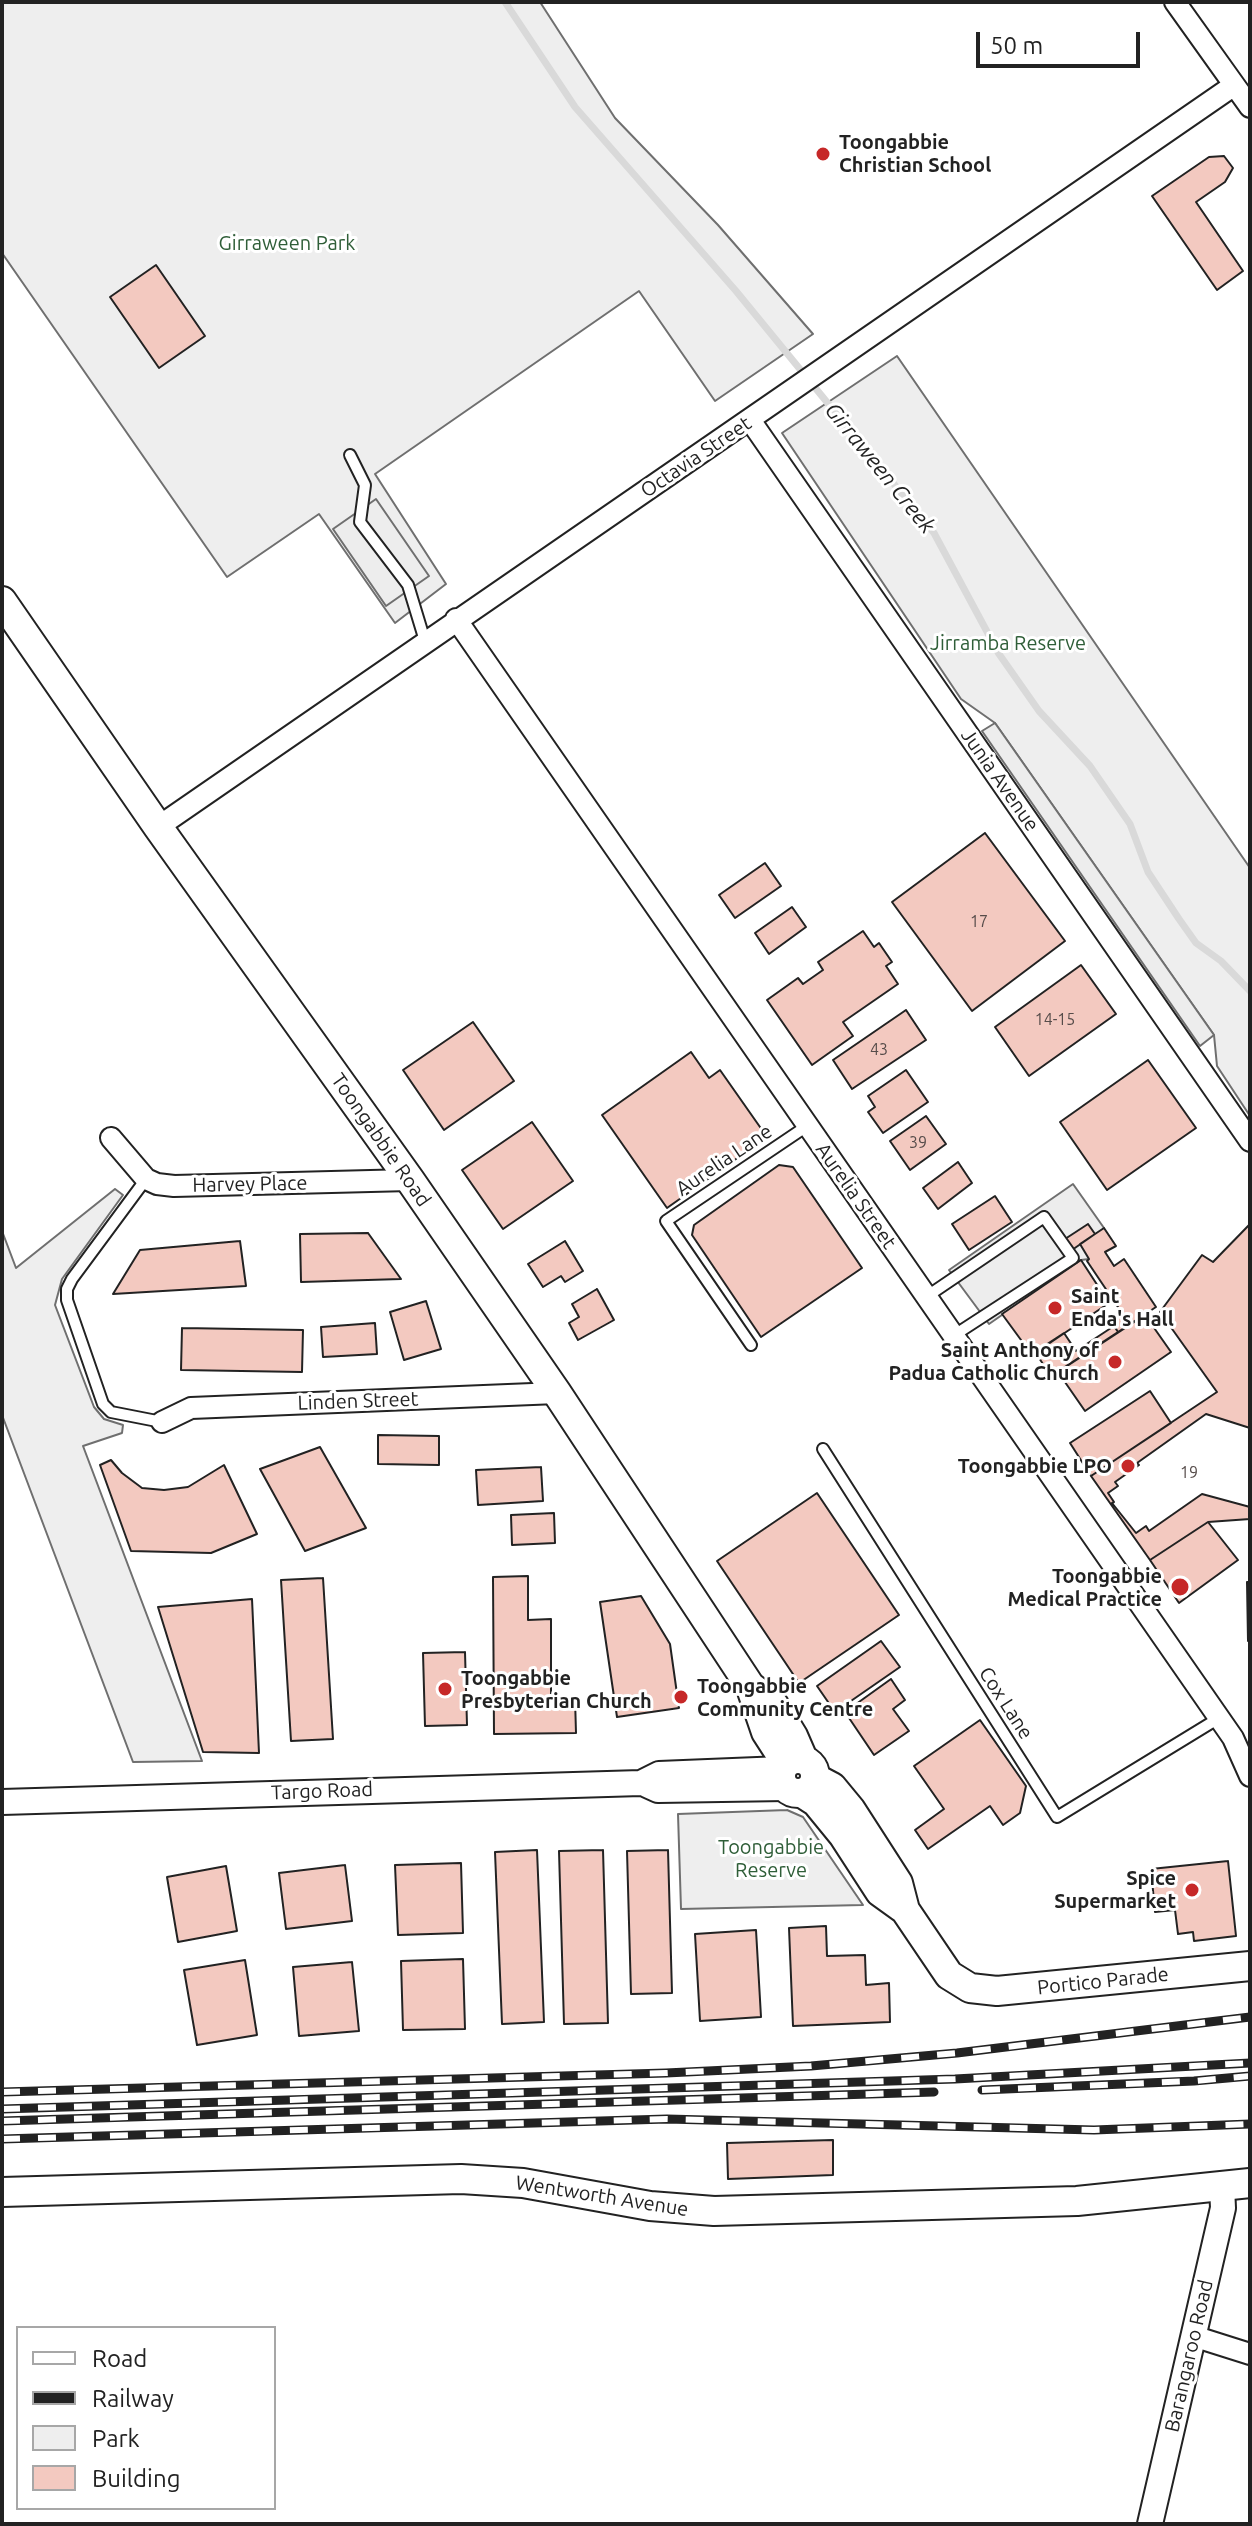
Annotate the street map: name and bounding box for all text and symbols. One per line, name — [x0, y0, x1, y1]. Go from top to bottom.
scale bar — [980, 16, 1144, 66]
text: 50 m — [990, 32, 1043, 59]
place label: Toongabbie Christian School — [839, 130, 991, 177]
marker: Toongabbie Christian School — [814, 145, 832, 163]
park label: Girraween Park — [219, 231, 355, 255]
water label: Girraween Creek — [819, 397, 941, 539]
street label: Octavia Street — [636, 411, 756, 503]
park label: Jirramba Reserve — [930, 631, 1086, 655]
street label: Junia Avenue — [956, 724, 1044, 836]
house number: 17 — [970, 912, 988, 932]
house number: 14-15 — [1035, 1010, 1075, 1030]
house number: 43 — [870, 1040, 888, 1060]
street label: Toongabbie Road — [326, 1069, 436, 1211]
street label: Aurelia Lane — [671, 1119, 777, 1201]
house number: 39 — [909, 1133, 927, 1153]
street label: Aurelia Street — [811, 1138, 901, 1254]
street label: Harvey Place — [192, 1171, 308, 1197]
place label: Saint Enda's Hall — [1071, 1284, 1174, 1331]
marker: Saint Enda's Hall — [1046, 1299, 1064, 1317]
place label: Saint Anthony of Padua Catholic Church — [888, 1338, 1099, 1385]
marker: Saint Anthony of Padua Catholic Church — [1106, 1353, 1124, 1371]
street label: Linden Street — [297, 1387, 419, 1415]
place label: Toongabbie LPO — [958, 1454, 1112, 1478]
marker: Toongabbie LPO — [1119, 1457, 1137, 1475]
house number: 19 — [1180, 1463, 1198, 1483]
place label: Toongabbie Medical Practice — [1008, 1564, 1162, 1611]
marker: Toongabbie Medical Practice — [1169, 1576, 1191, 1598]
street label: Cox Lane — [974, 1662, 1038, 1744]
place label: Toongabbie Presbyterian Church — [461, 1666, 652, 1713]
place label: Toongabbie Community Centre — [697, 1674, 873, 1721]
marker: Toongabbie Presbyterian Church — [436, 1680, 454, 1698]
marker: Toongabbie Community Centre — [672, 1688, 690, 1706]
street label: Targo Road — [271, 1777, 373, 1805]
park label: Toongabbie Reserve — [718, 1835, 824, 1882]
place label: Spice Supermarket — [1054, 1866, 1176, 1913]
marker: Spice Supermarket — [1183, 1881, 1201, 1899]
street label: Portico Parade — [1036, 1962, 1170, 2000]
street label: Wentworth Avenue — [514, 2170, 690, 2222]
street label: Barangaroo Road — [1160, 2277, 1218, 2435]
legend — [16, 2326, 276, 2510]
text: Road — [92, 2345, 147, 2372]
text: Railway — [92, 2385, 174, 2412]
text: Park — [92, 2425, 140, 2452]
text: Building — [92, 2465, 180, 2492]

